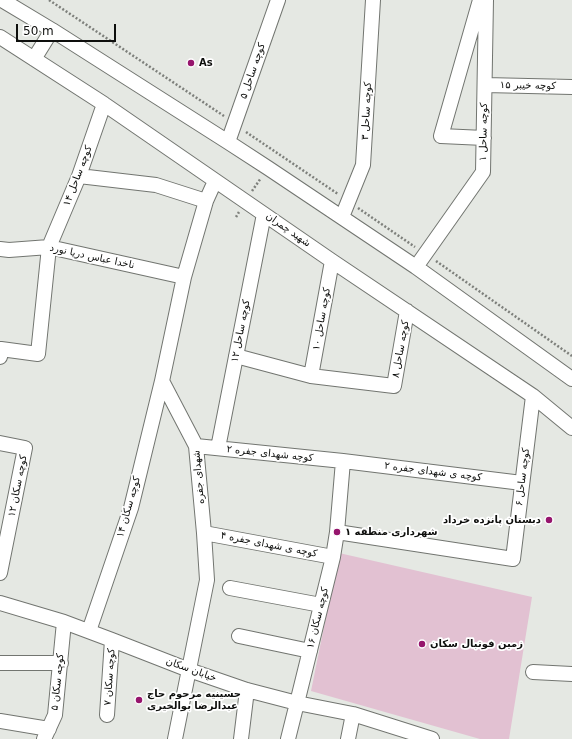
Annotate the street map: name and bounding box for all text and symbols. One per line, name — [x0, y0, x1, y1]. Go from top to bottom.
scale bar — [18, 16, 118, 42]
text: 50 m — [23, 24, 54, 38]
street label: کوچه ساحل ۵ — [238, 41, 268, 101]
place label: As — [199, 57, 213, 69]
marker: As — [186, 58, 196, 68]
street label: کوچه خیبر ۱۵ — [500, 80, 556, 92]
street label: کوچه ساحل ۳ — [359, 82, 375, 140]
street label: کوچه ساحل ۱ — [477, 103, 491, 161]
street label: کوچه ساحل ۱۴ — [61, 144, 95, 208]
street label: شهید چمران — [263, 210, 313, 250]
street label: ناخدا عباس دریا نورد — [49, 242, 135, 272]
street label: کوچه ساحل ۱۰ — [311, 287, 333, 351]
street label: کوچه ساحل ۱۲ — [229, 299, 253, 363]
street label: کوچه ساحل ۸ — [390, 319, 412, 379]
street label: کوچه شهدای جفره ۲ — [226, 443, 314, 465]
street label: کوچه ساحل ۶ — [513, 447, 533, 507]
street label: شهدای جفره — [191, 450, 207, 504]
street label: کوچه سکان ۱۲ — [6, 454, 30, 518]
street label: کوچه ی شهدای جفره ۲ — [384, 460, 482, 484]
street label: کوچه سکان ۱۴ — [115, 475, 143, 539]
place label: دبستان پانزده خرداد — [443, 514, 541, 526]
marker: دبستان پانزده خرداد — [544, 515, 554, 525]
place label: شهرداری منطقه ١ — [345, 526, 437, 538]
marker: شهرداری منطقه ١ — [332, 527, 342, 537]
street label: کوچه ی شهدای جفره ۴ — [220, 530, 318, 560]
street label: کوچه سکان ۱۶ — [305, 586, 331, 650]
place label: زمین فوتبال سکان — [430, 638, 523, 650]
marker: زمین فوتبال سکان — [417, 639, 427, 649]
street label: کوچه سکان ۷ — [102, 648, 118, 706]
street label: کوچه سکان ۵ — [49, 653, 67, 711]
street label: خیابان سکان — [164, 655, 218, 685]
place label: حسینیه مرحوم حاج عبدالرضا بوالخیری — [147, 688, 241, 712]
marker: حسینیه مرحوم حاج عبدالرضا بوالخیری — [134, 695, 144, 705]

